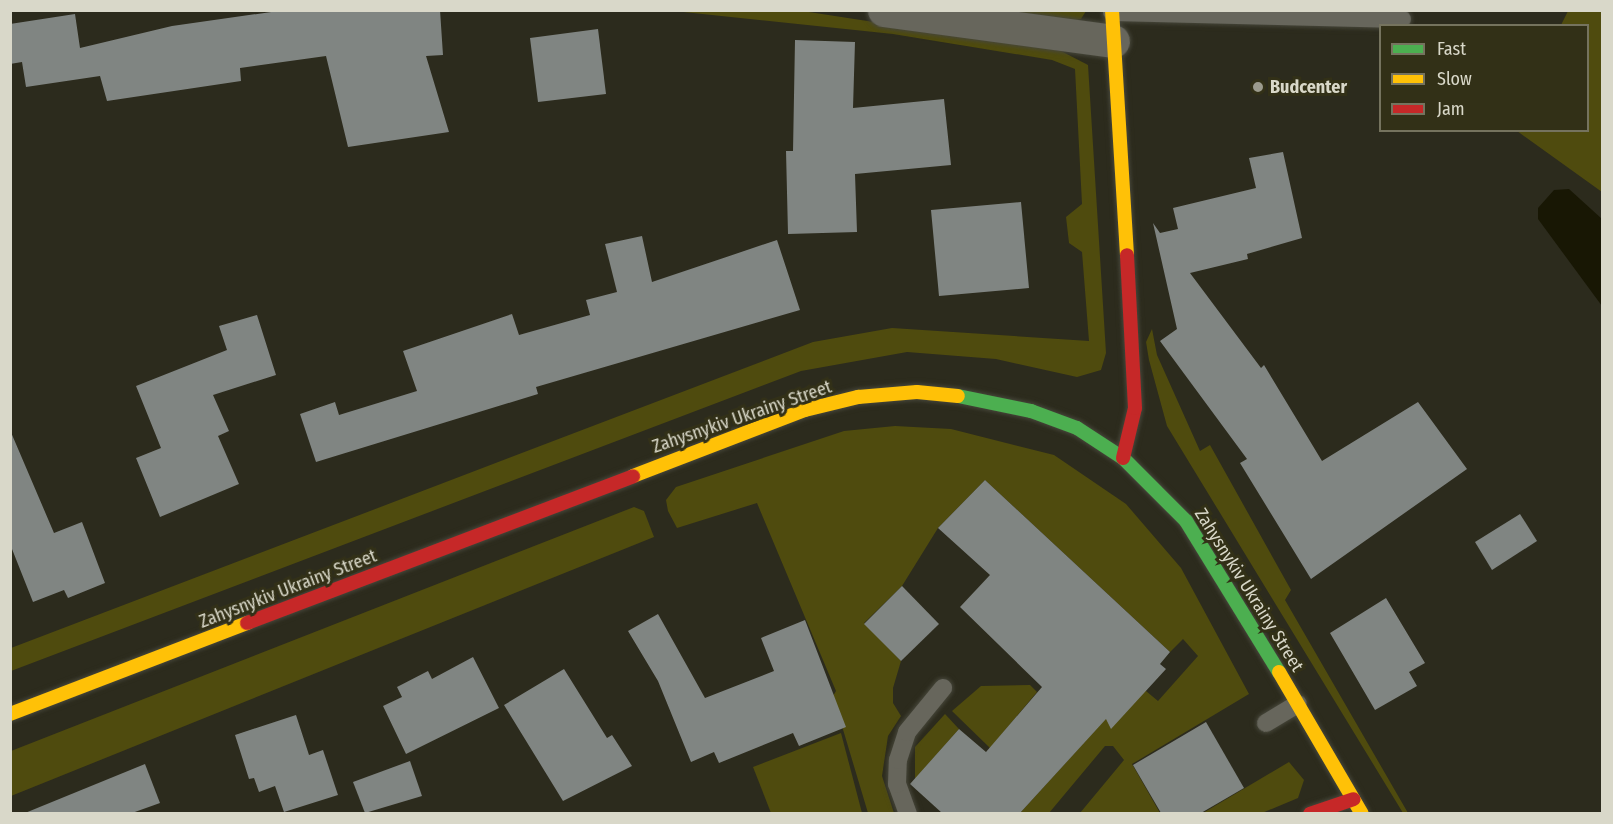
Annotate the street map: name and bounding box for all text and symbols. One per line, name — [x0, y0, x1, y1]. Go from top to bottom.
legend — [1379, 24, 1589, 132]
text: Fast — [1437, 38, 1466, 60]
text: Slow — [1437, 68, 1472, 90]
place label: Budcenter — [1270, 76, 1347, 98]
marker: Budcenter — [1251, 80, 1265, 94]
text: Jam — [1437, 98, 1465, 120]
street label: Zahysnykiv Ukrainy Street — [649, 376, 835, 458]
street label: Zahysnykiv Ukrainy Street — [1190, 504, 1308, 676]
street label: Zahysnykiv Ukrainy Street — [196, 545, 380, 633]

